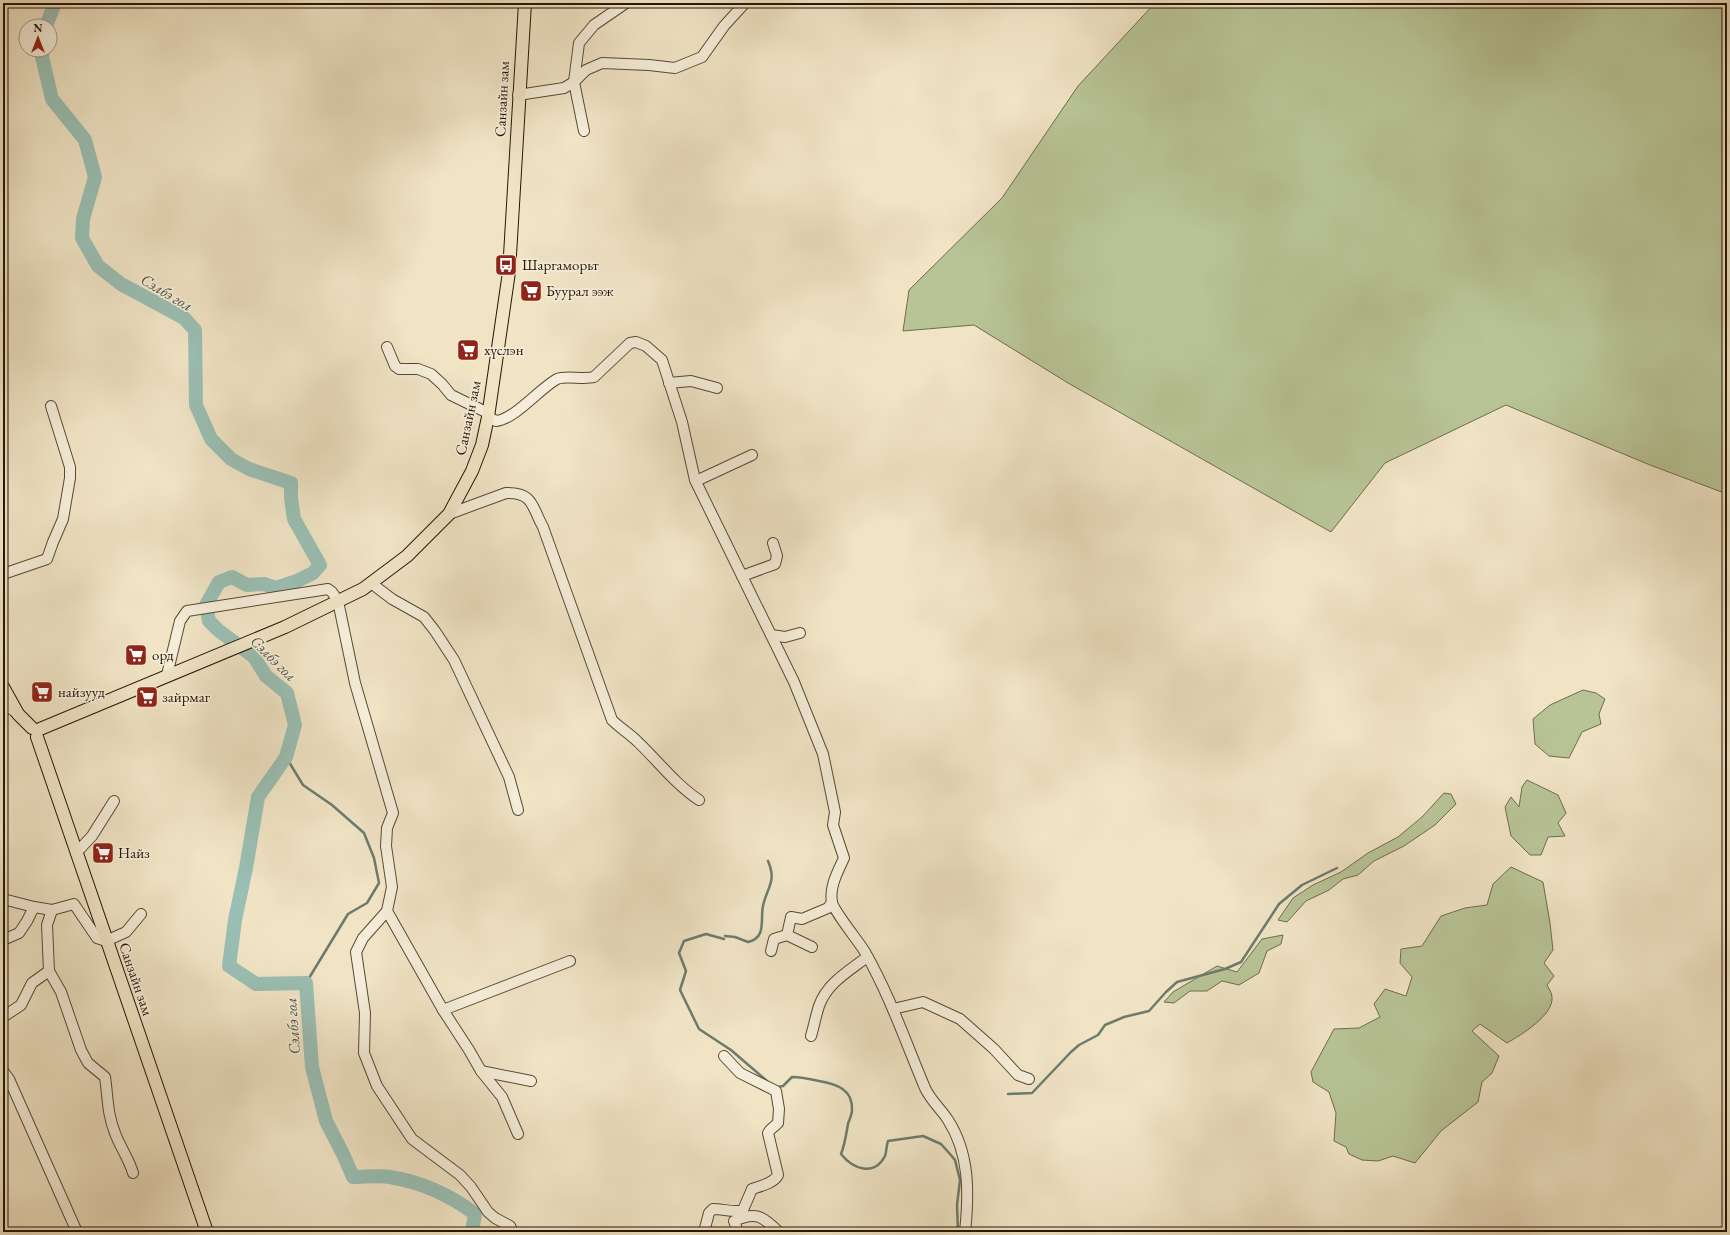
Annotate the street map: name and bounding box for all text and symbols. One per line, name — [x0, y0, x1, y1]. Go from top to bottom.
north arrow — [18, 18, 58, 58]
text: N — [34, 21, 43, 35]
street label: Санзайн зам — [490, 60, 513, 137]
bus stop icon: Шаргаморьт — [493, 252, 519, 278]
place label: Шаргаморьт — [522, 255, 599, 274]
water label: Сэлбэ гол — [137, 269, 197, 316]
supermarket icon: Буурал ээж — [518, 278, 544, 304]
place label: Буурал ээж — [546, 281, 614, 300]
supermarket icon: хүслэн — [455, 337, 481, 363]
place label: хүслэн — [484, 340, 524, 359]
street label: Санзайн зам — [450, 378, 485, 457]
water label: Сэлбэ гол — [246, 631, 301, 686]
supermarket icon: орд — [123, 642, 149, 668]
place label: орд — [152, 645, 174, 664]
supermarket icon: найзууд — [29, 679, 55, 705]
place label: найзууд — [58, 682, 105, 701]
supermarket icon: зайрмаг — [134, 684, 160, 710]
place label: зайрмаг — [162, 687, 211, 706]
supermarket icon: Найз — [90, 840, 116, 866]
place label: Найз — [118, 843, 150, 862]
street label: Санзайн зам — [115, 940, 158, 1018]
water label: Сэлбэ гол — [280, 997, 305, 1055]

